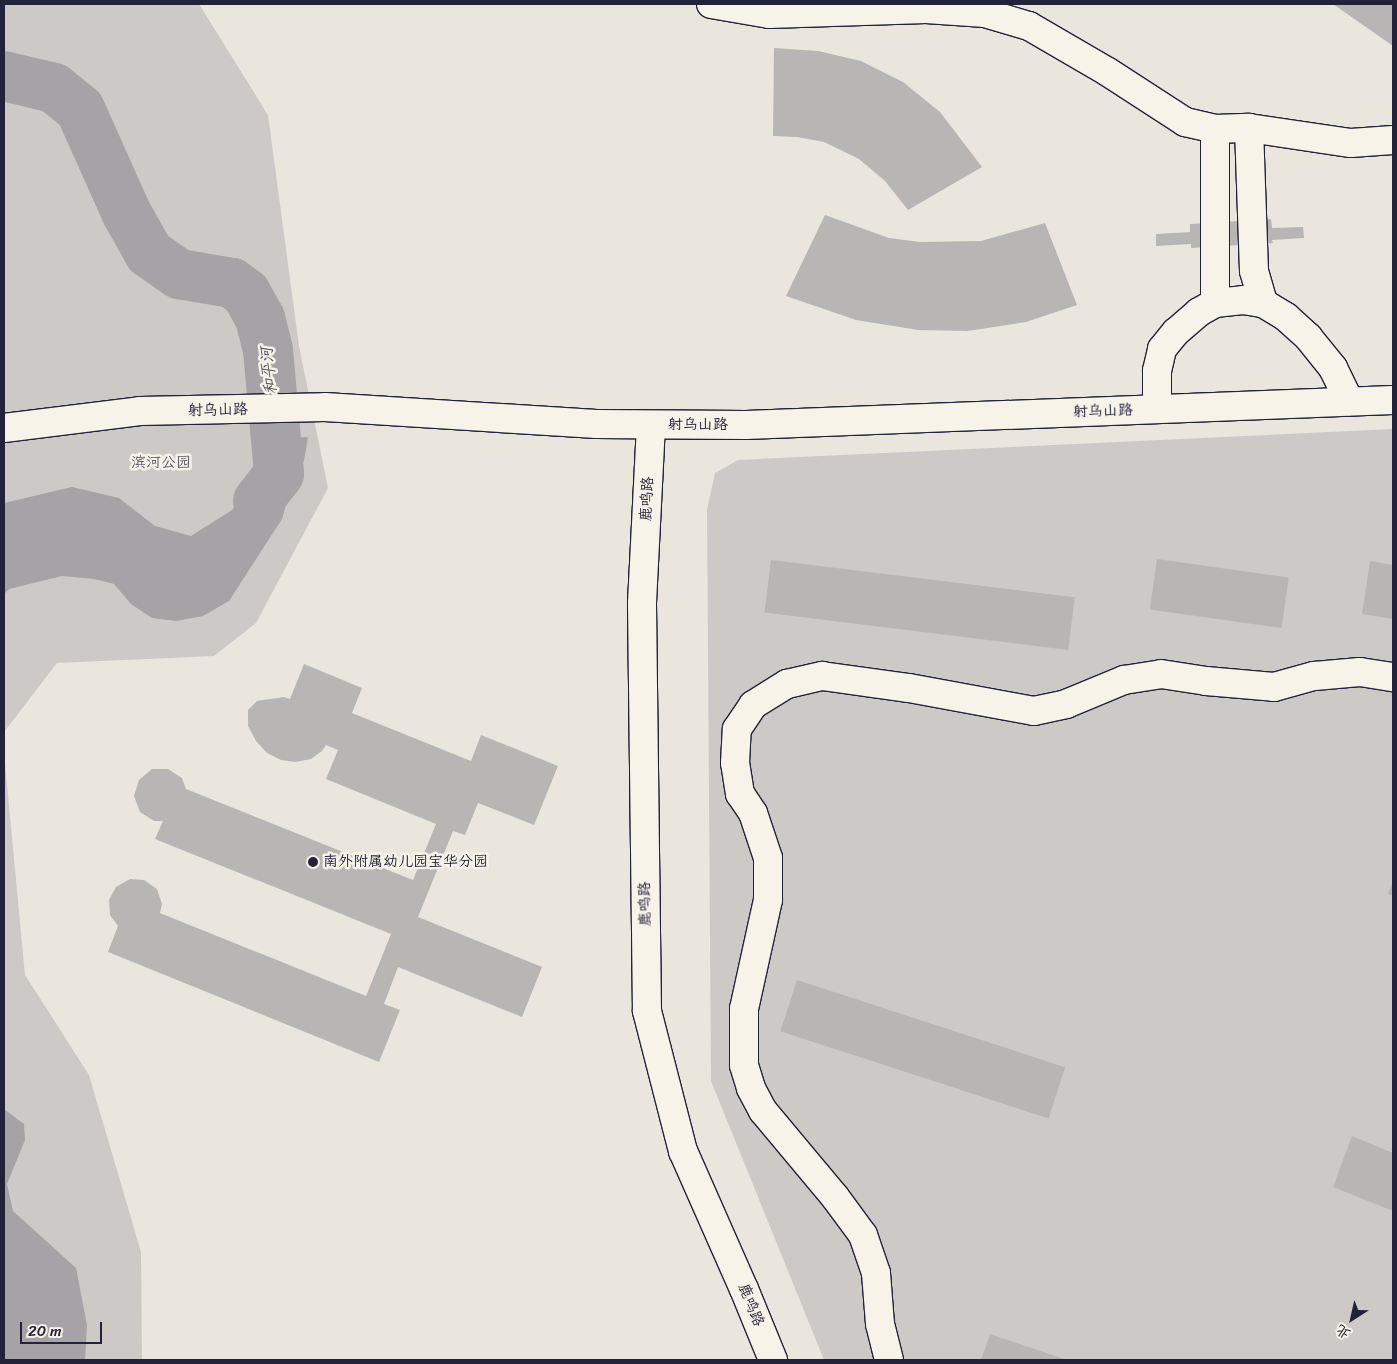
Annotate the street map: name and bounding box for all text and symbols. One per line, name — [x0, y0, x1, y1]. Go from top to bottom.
water label: 和平河 — [257, 346, 281, 396]
street label: 射乌山路 — [188, 400, 248, 420]
street label: 射乌山路 — [1073, 401, 1133, 421]
street label: 射乌山路 — [668, 416, 728, 434]
park label: 滨河公园 — [131, 454, 191, 472]
street label: 鹿鸣路 — [637, 476, 657, 522]
place label: 南外附属幼儿园宝华分园 — [323, 853, 488, 871]
marker: 南外附属幼儿园宝华分园 — [307, 856, 319, 868]
street label: 鹿鸣路 — [636, 881, 654, 927]
street label: 鹿鸣路 — [734, 1281, 768, 1329]
north arrow — [1327, 1294, 1377, 1344]
scale bar — [22, 1312, 105, 1344]
text: 北 — [1330, 1317, 1356, 1346]
text: 20 m — [28, 1318, 62, 1344]

